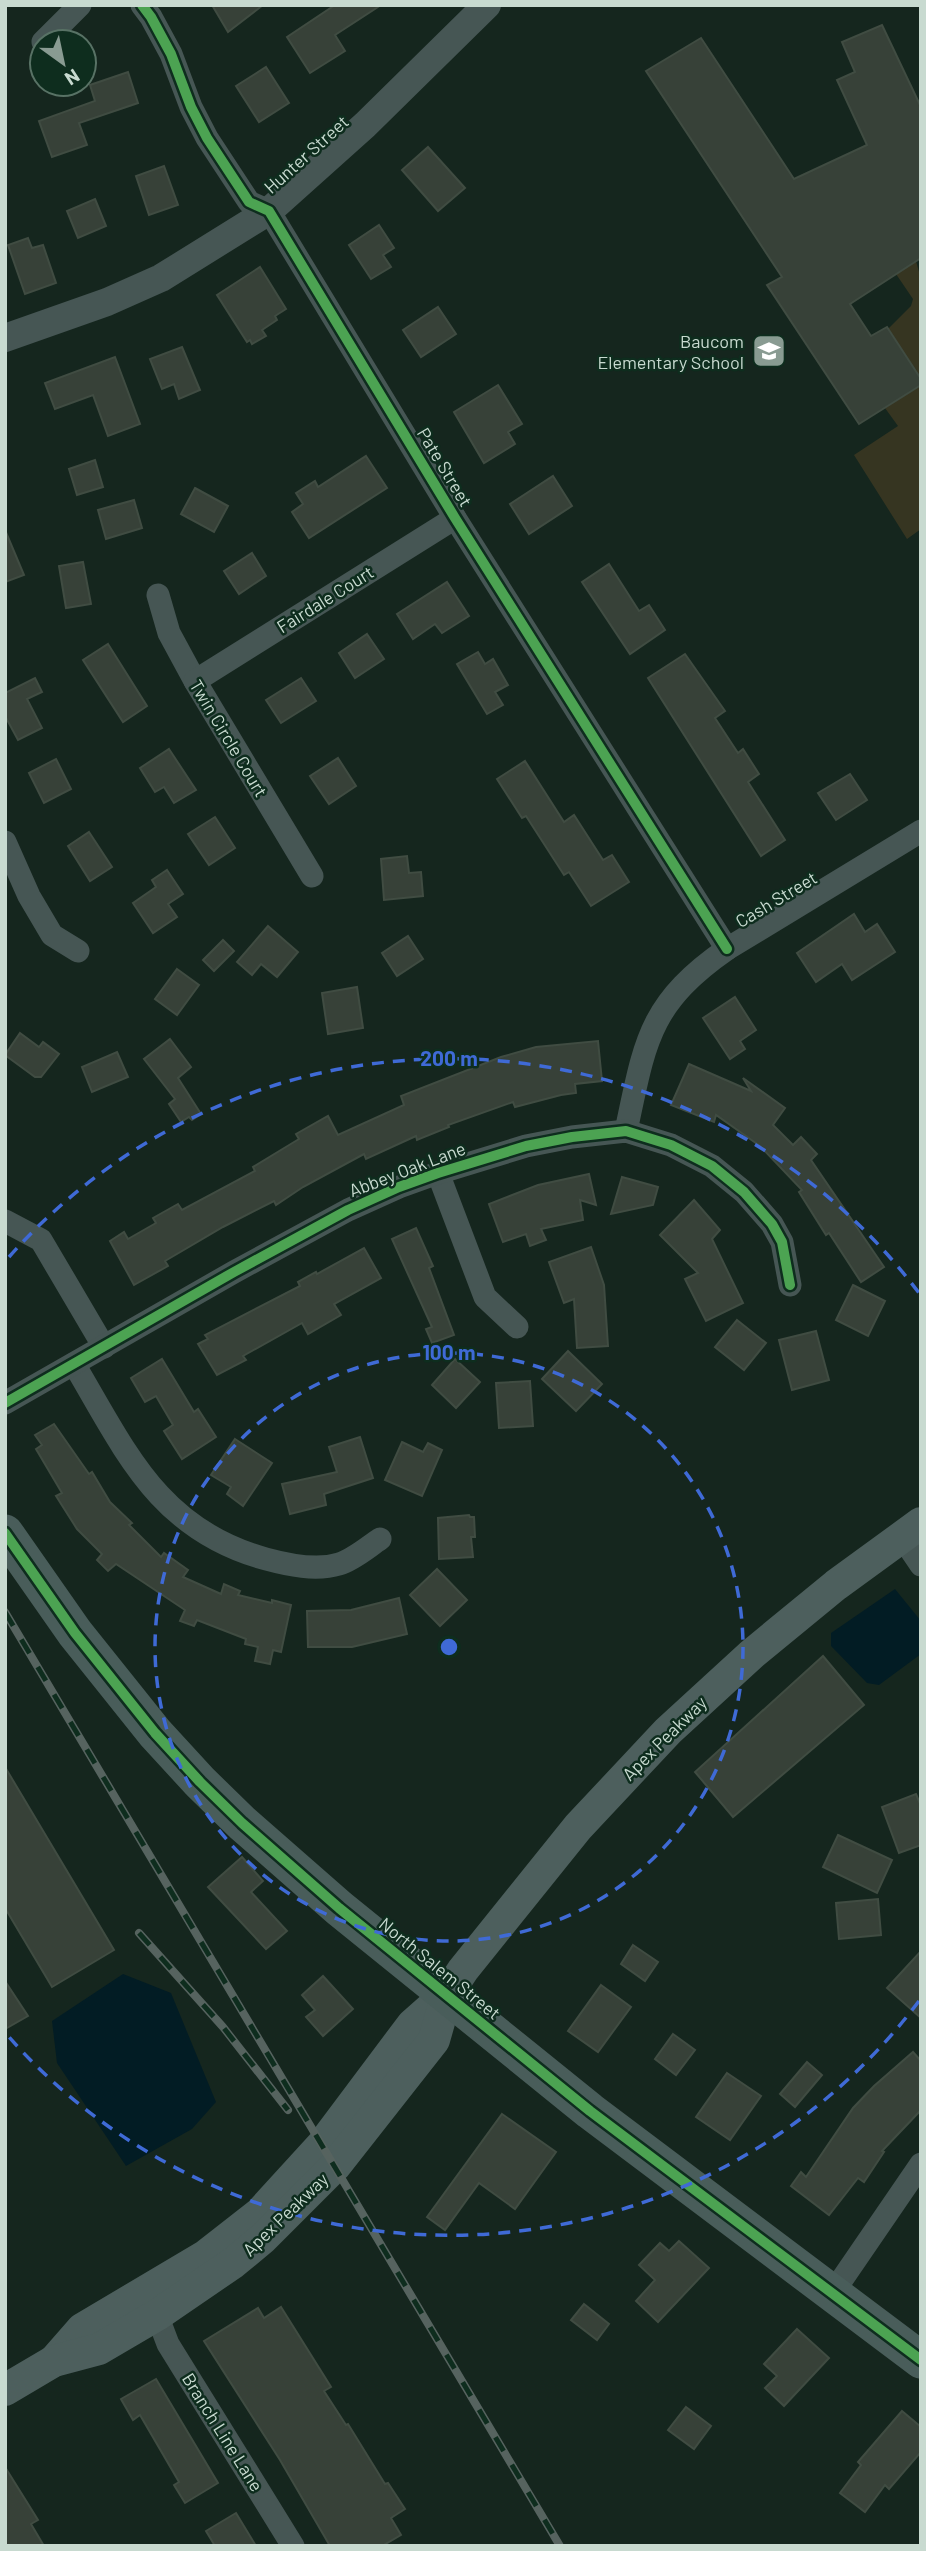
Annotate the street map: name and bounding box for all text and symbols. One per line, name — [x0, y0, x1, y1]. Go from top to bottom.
north arrow — [28, 28, 98, 98]
text: N — [61, 65, 84, 91]
street label: Hunter Street — [259, 110, 353, 198]
place label: Baucom Elementary School — [597, 330, 744, 373]
school or university icon: Baucom Elementary School — [750, 332, 788, 370]
street label: Pate Street — [413, 423, 477, 511]
street label: Fairdale Court — [273, 561, 377, 637]
street label: Twin Circle Court — [185, 675, 273, 801]
street label: Cash Street — [731, 866, 821, 932]
text: 200 m — [420, 1045, 478, 1070]
street label: Abbey Oak Lane — [346, 1137, 468, 1201]
text: 100 m — [422, 1339, 476, 1364]
centre of rings — [437, 1635, 461, 1659]
street label: Apex Peakway — [617, 1691, 711, 1785]
street label: North Salem Street — [375, 1912, 505, 2024]
street label: Apex Peakway — [238, 2168, 332, 2260]
street label: Branch Line Lane — [178, 2369, 268, 2495]

